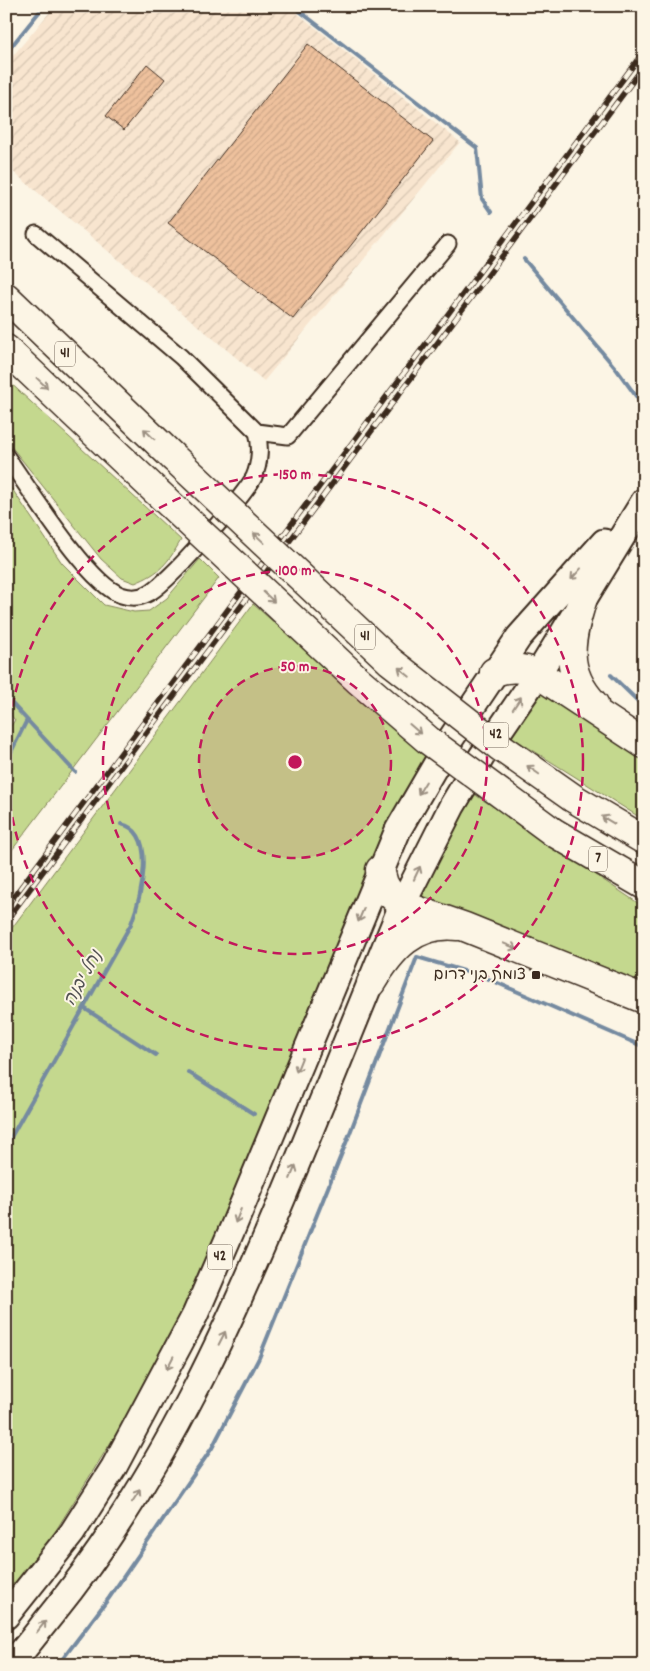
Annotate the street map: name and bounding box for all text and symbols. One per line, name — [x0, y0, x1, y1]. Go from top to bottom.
road number: 41 — [55, 342, 75, 366]
one-way arrow — [35, 377, 48, 389]
one-way arrow — [143, 428, 156, 440]
text: 150 m — [279, 465, 311, 487]
one-way arrow — [253, 532, 265, 544]
text: 100 m — [278, 561, 312, 583]
one-way arrow — [570, 567, 582, 580]
one-way arrow — [263, 591, 275, 603]
road number: 41 — [355, 624, 375, 650]
text: 50 m — [281, 657, 309, 679]
one-way arrow — [398, 666, 411, 677]
one-way arrow — [512, 697, 522, 711]
road number: 42 — [484, 722, 508, 748]
one-way arrow — [409, 724, 422, 735]
centre of rings — [286, 753, 304, 771]
one-way arrow — [526, 765, 540, 775]
one-way arrow — [416, 780, 426, 794]
one-way arrow — [602, 814, 616, 824]
road number: 7 — [589, 846, 607, 872]
one-way arrow — [413, 866, 422, 881]
one-way arrow — [356, 907, 366, 922]
one-way arrow — [502, 941, 517, 951]
water label: נחל יבנה — [58, 945, 110, 1011]
place label: צומת בני דרום — [434, 964, 526, 987]
marker: צומת בני דרום — [530, 969, 542, 981]
one-way arrow — [294, 1057, 303, 1072]
one-way arrow — [290, 1165, 299, 1180]
one-way arrow — [233, 1207, 242, 1223]
road number: 42 — [208, 1244, 232, 1270]
one-way arrow — [218, 1331, 227, 1346]
one-way arrow — [165, 1355, 174, 1370]
one-way arrow — [131, 1489, 142, 1503]
one-way arrow — [35, 1621, 46, 1634]

